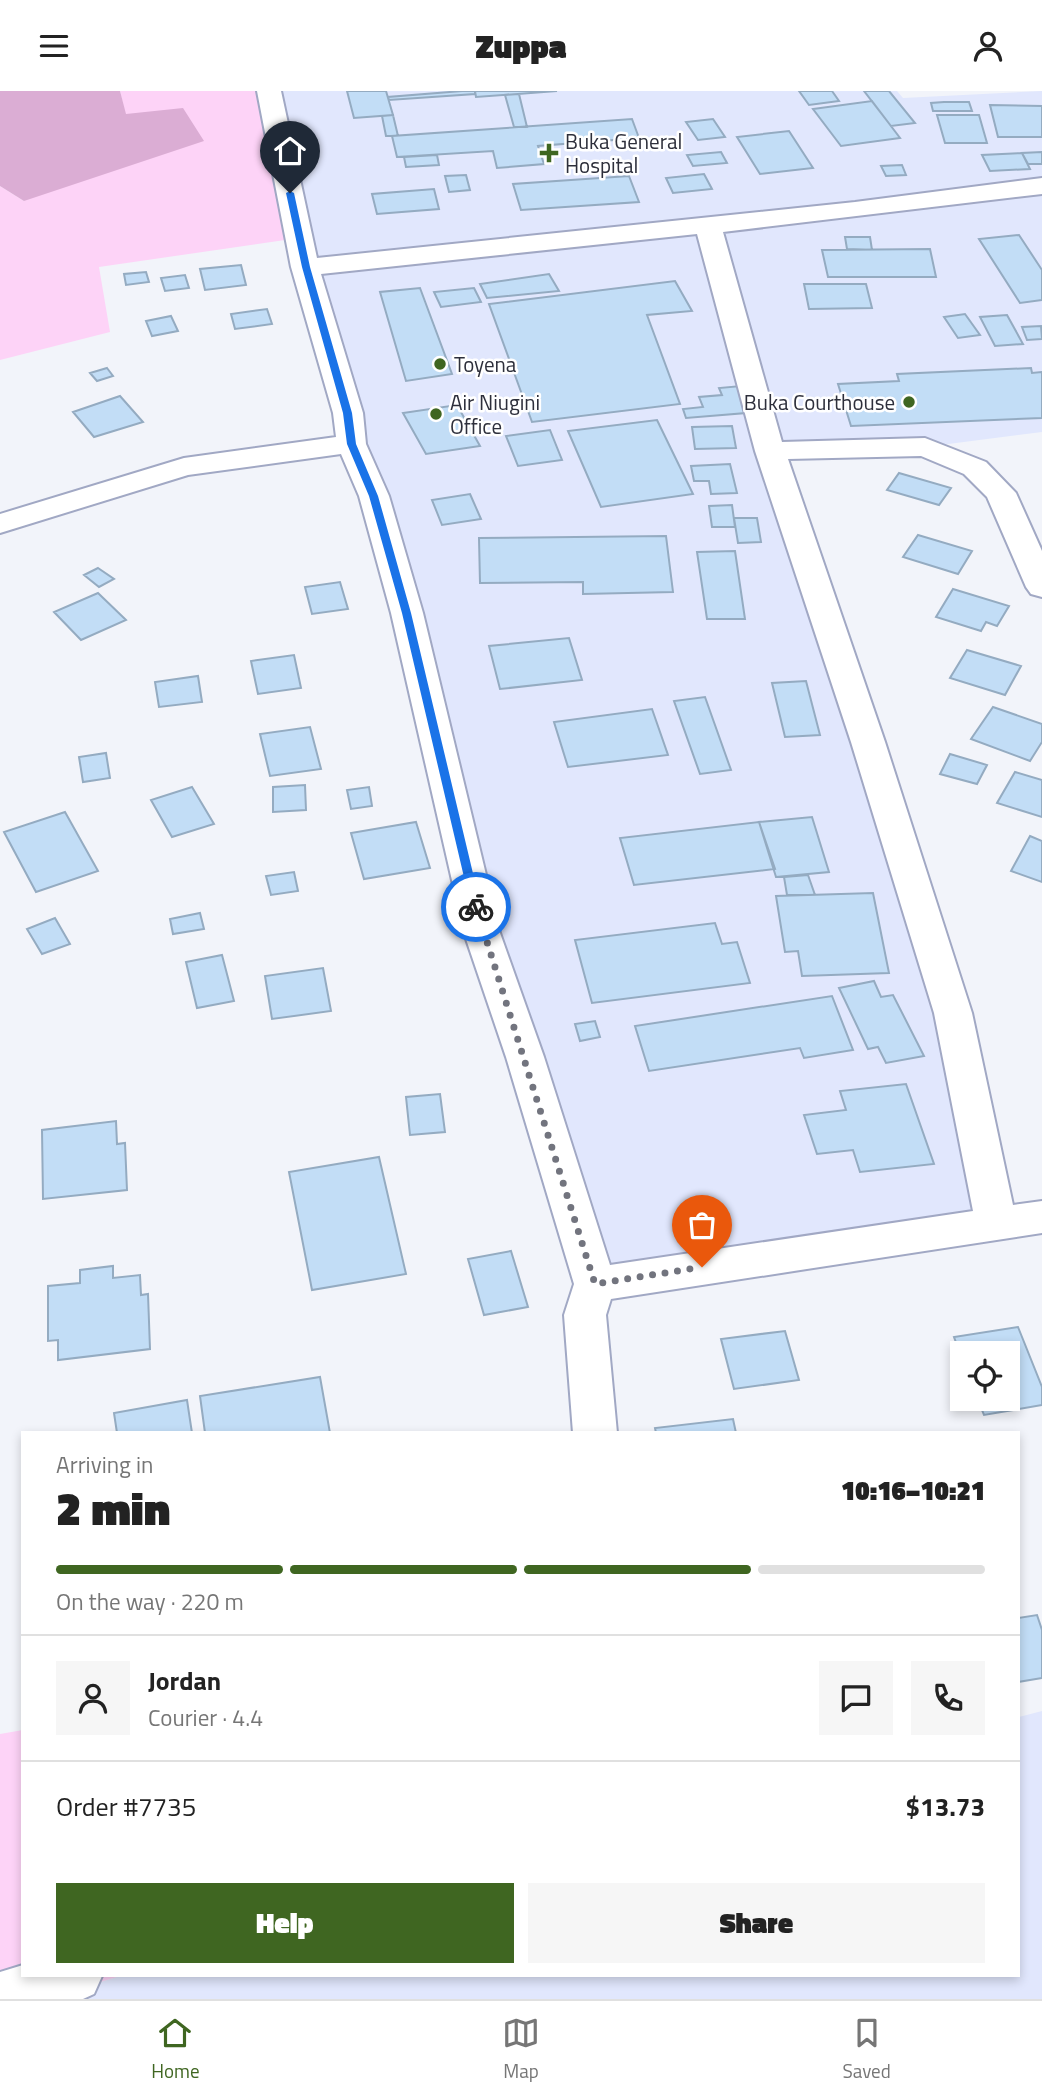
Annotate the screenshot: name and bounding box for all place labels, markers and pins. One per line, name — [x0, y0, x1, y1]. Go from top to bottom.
pin — [260, 121, 320, 193]
place label: Buka General Hospital — [565, 125, 682, 181]
marker: Buka General Hospital — [539, 143, 559, 163]
place label: Toyena — [454, 348, 517, 380]
marker: Toyena — [432, 356, 448, 372]
place label: Air Niugini Office — [450, 386, 540, 442]
place label: Buka Courthouse — [744, 386, 895, 418]
marker: Buka Courthouse — [901, 394, 917, 410]
marker: Air Niugini Office — [428, 406, 444, 422]
pin — [672, 1195, 732, 1267]

